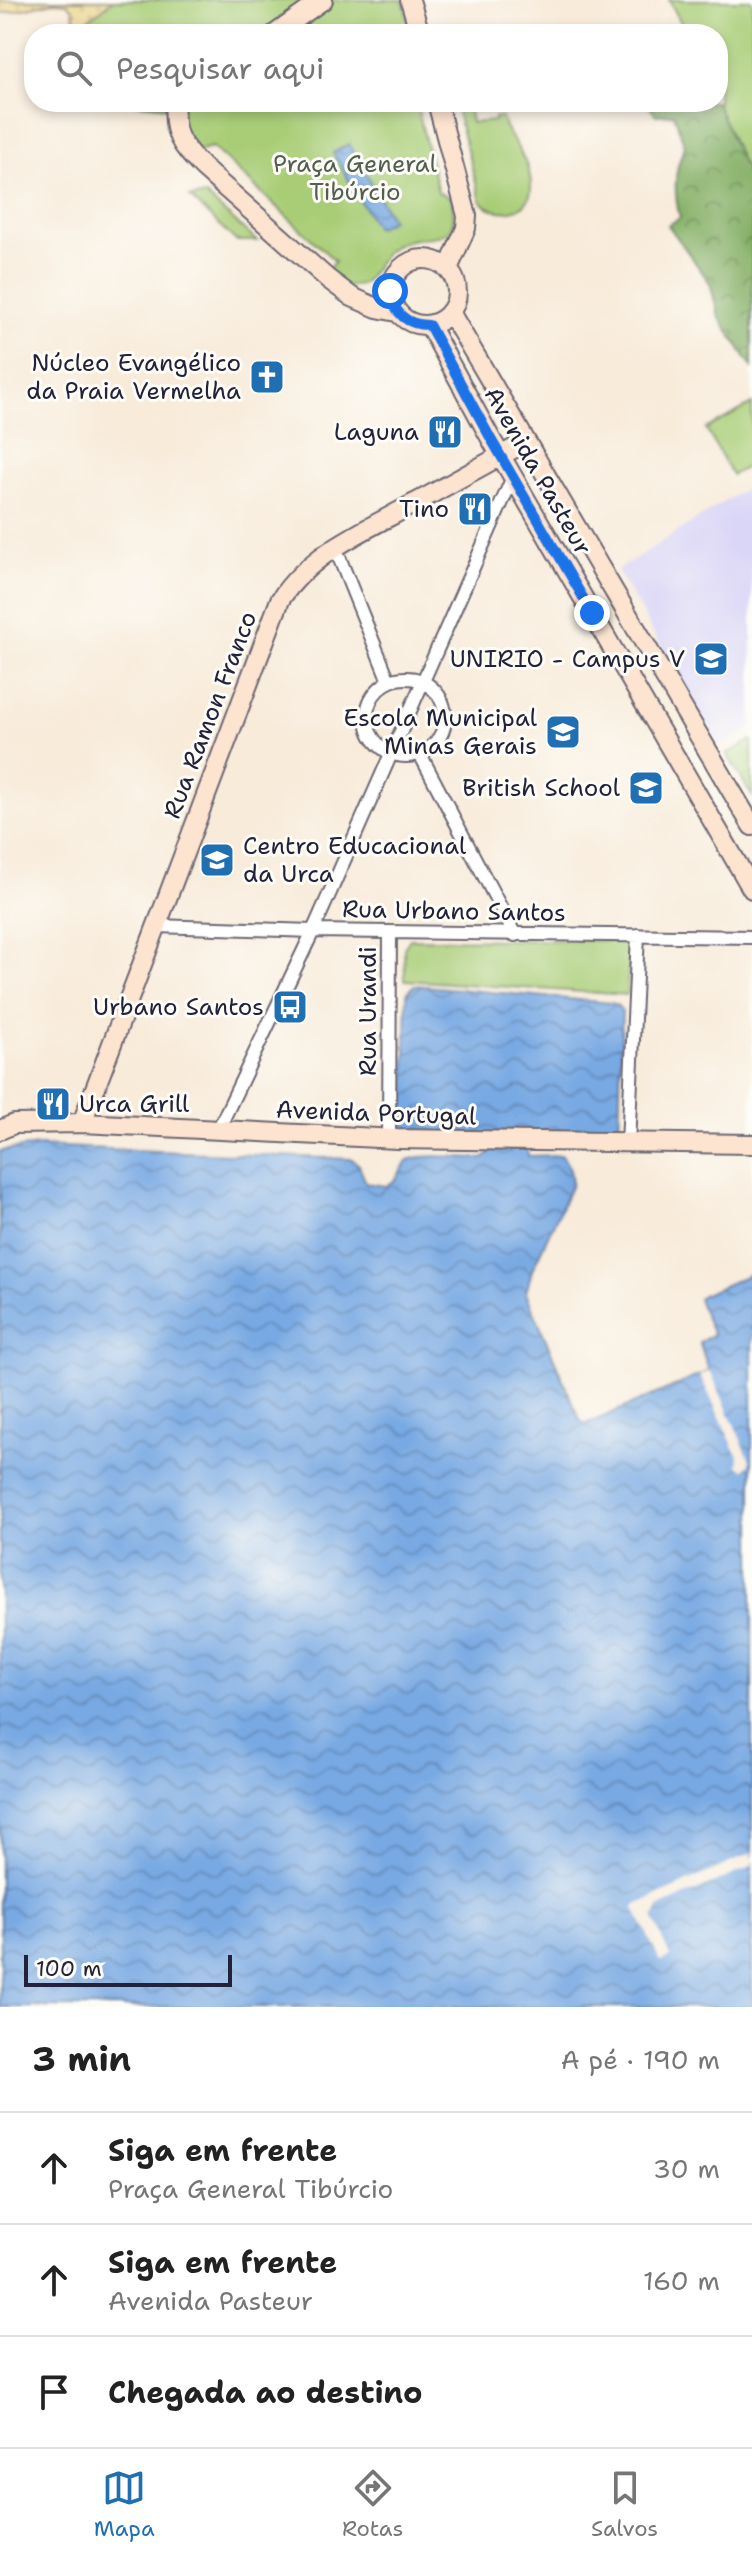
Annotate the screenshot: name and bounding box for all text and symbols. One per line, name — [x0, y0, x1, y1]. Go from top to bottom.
search box — [24, 24, 728, 112]
icon: search — [52, 46, 96, 90]
text: Pesquisar aqui — [116, 48, 325, 89]
park label: Praça General Tibúrcio — [273, 148, 438, 208]
route start — [372, 273, 408, 309]
place label: Núcleo Evangélico da Praia Vermelha — [26, 347, 241, 407]
church icon: Núcleo Evangélico da Praia Vermelha — [248, 358, 286, 396]
street label: Avenida Pasteur — [477, 381, 599, 561]
restaurant icon: Laguna — [426, 413, 464, 451]
place label: Laguna — [334, 416, 419, 448]
restaurant icon: Tino — [456, 490, 494, 528]
place label: Tino — [399, 493, 449, 525]
route end — [574, 595, 610, 631]
street label: Rua Ramon Franco — [156, 607, 264, 823]
school or university icon: UNIRIO - Campus V — [692, 640, 730, 678]
place label: UNIRIO - Campus V — [450, 643, 685, 675]
place label: Escola Municipal Minas Gerais — [343, 702, 538, 762]
school or university icon: Escola Municipal Minas Gerais — [544, 713, 582, 751]
school or university icon: British School — [627, 769, 665, 807]
place label: British School — [462, 772, 621, 804]
place label: Centro Educacional da Urca — [243, 830, 467, 890]
school or university icon: Centro Educacional da Urca — [198, 841, 236, 879]
street label: Rua Urbano Santos — [342, 893, 566, 929]
street label: Rua Urandi — [352, 946, 384, 1076]
bus stop icon: Urbano Santos — [271, 988, 309, 1026]
place label: Urbano Santos — [93, 991, 264, 1023]
restaurant icon: Urca Grill — [34, 1085, 72, 1123]
place label: Urca Grill — [79, 1088, 190, 1120]
street label: Avenida Portugal — [275, 1094, 478, 1133]
scale bar — [24, 1951, 232, 1987]
text: 100 m — [36, 1954, 102, 1983]
text: 3 min — [32, 2036, 131, 2082]
text: A pé · 190 m — [561, 2042, 720, 2077]
text: Siga em frente — [108, 2130, 337, 2171]
icon: ahead — [32, 2146, 76, 2190]
text: 30 m — [653, 2151, 720, 2186]
text: Praça General Tibúrcio — [108, 2171, 393, 2206]
text: Siga em frente — [108, 2242, 337, 2283]
icon: ahead — [32, 2258, 76, 2302]
text: 160 m — [643, 2263, 720, 2298]
text: Avenida Pasteur — [108, 2283, 313, 2318]
icon: arrive — [32, 2370, 76, 2414]
text: Chegada ao destino — [108, 2372, 423, 2413]
tab: Mapa — [94, 2466, 155, 2543]
tab: Rotas — [342, 2466, 403, 2543]
tab: Salvos — [591, 2466, 658, 2543]

